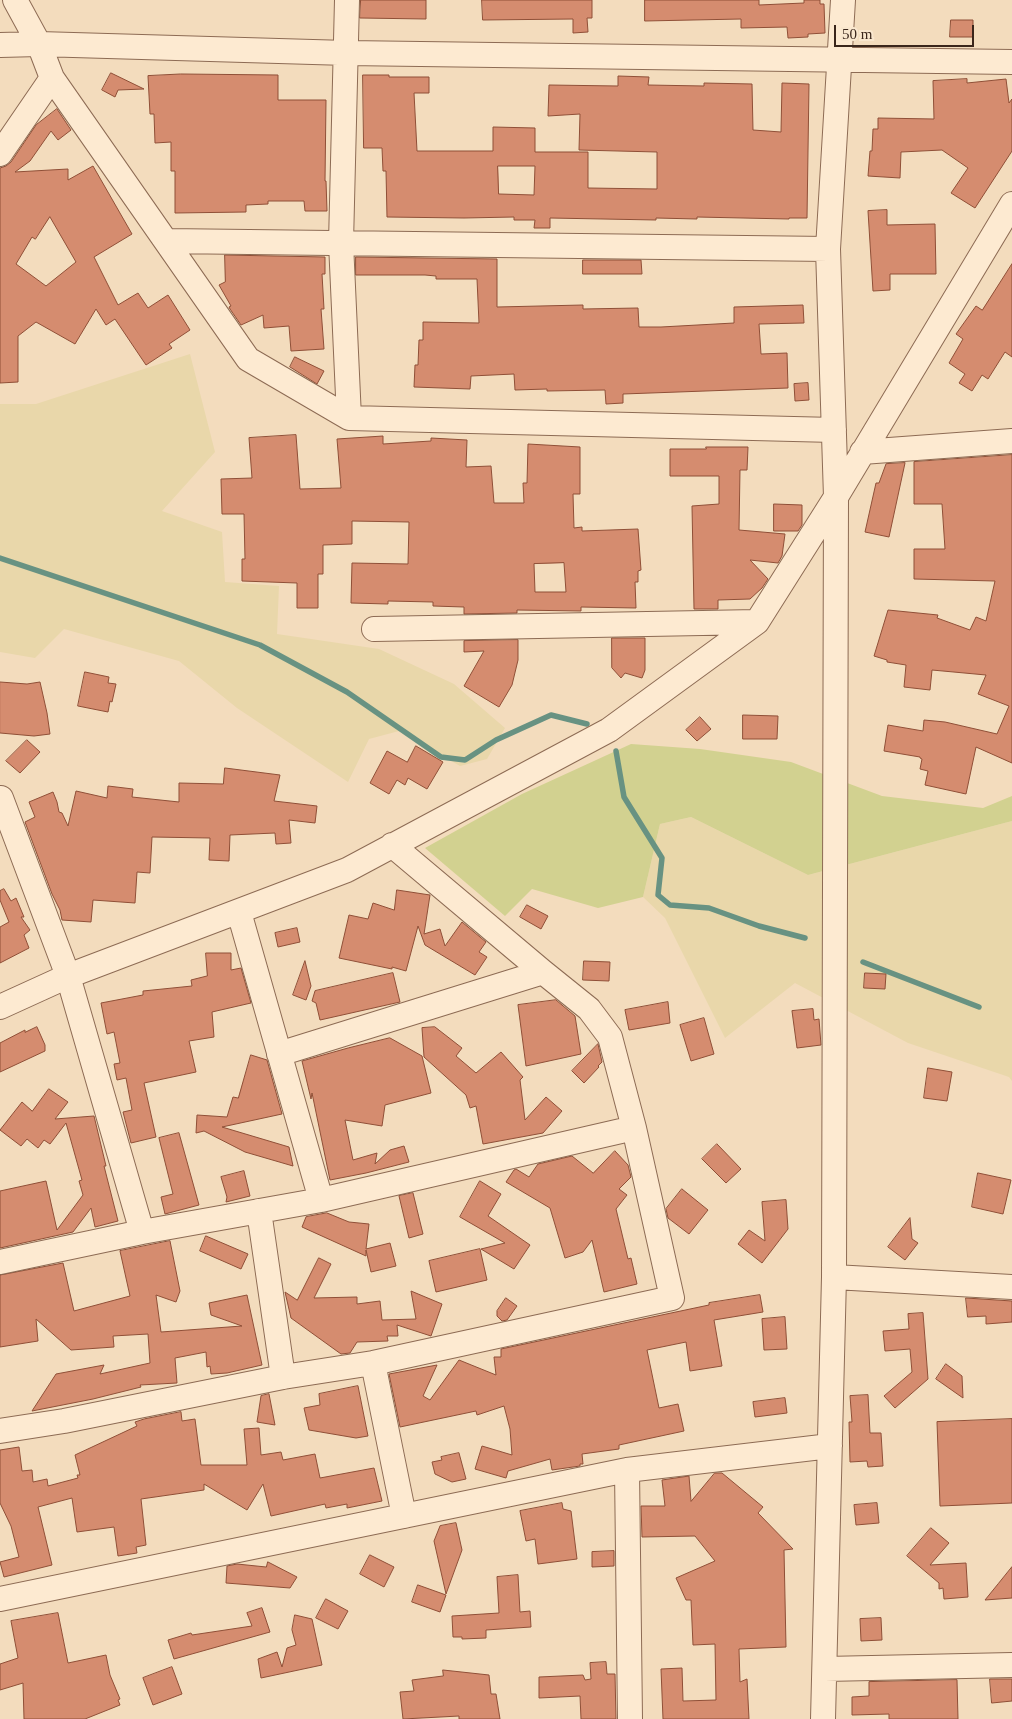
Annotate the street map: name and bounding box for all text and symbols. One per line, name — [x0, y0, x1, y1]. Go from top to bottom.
scale bar — [837, 15, 977, 47]
text: 50 m — [842, 26, 872, 42]

